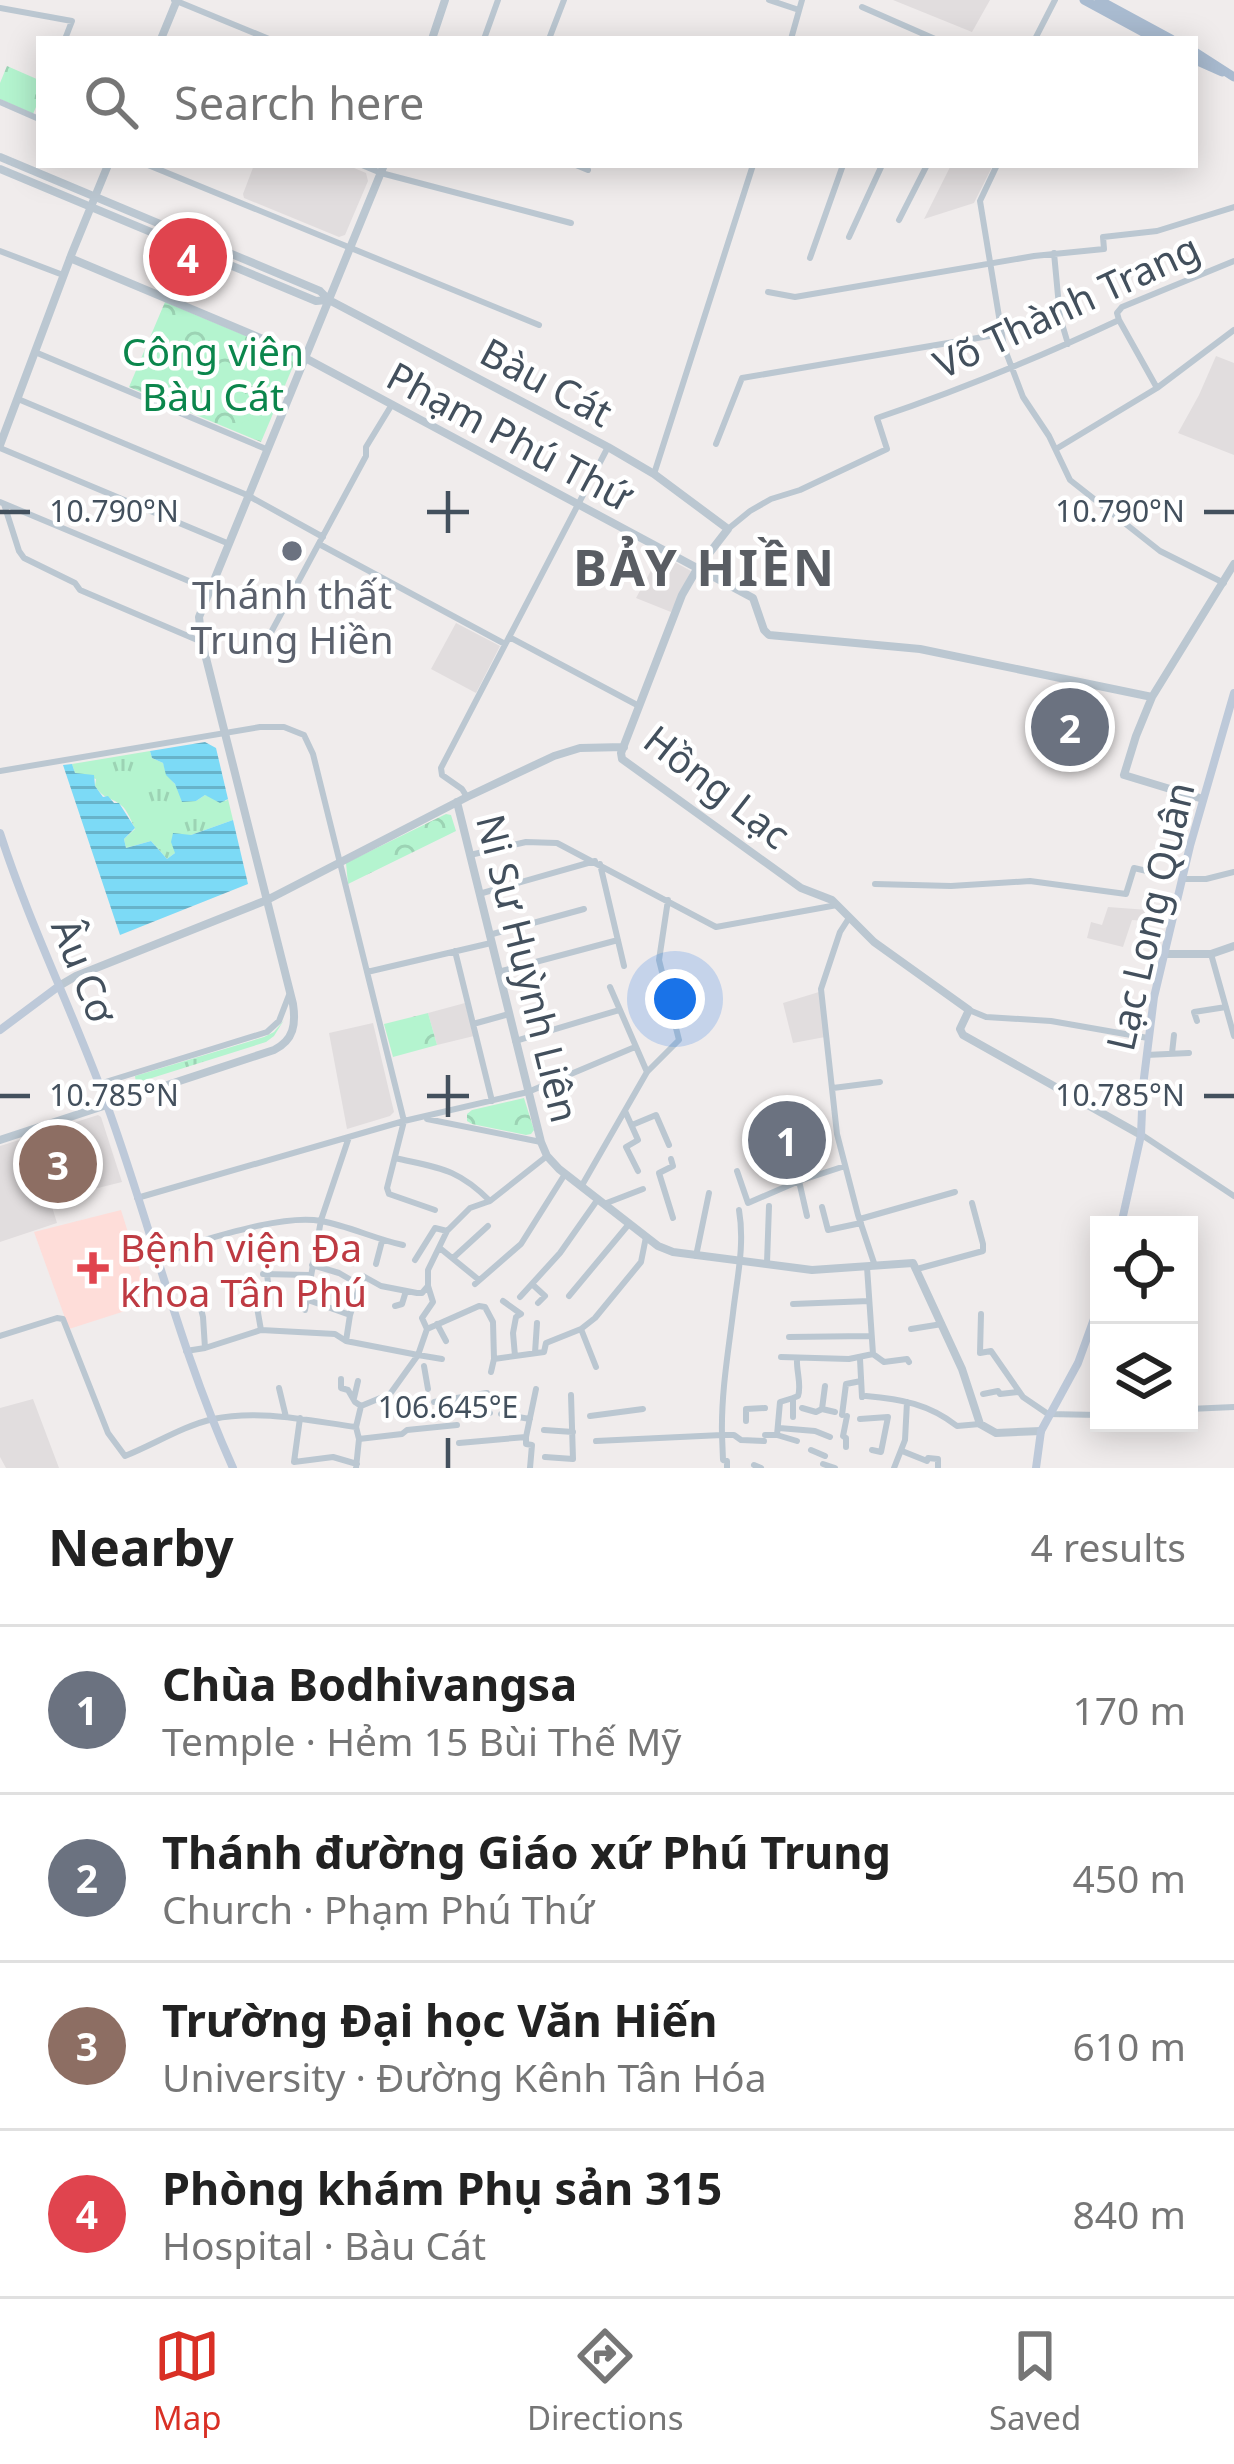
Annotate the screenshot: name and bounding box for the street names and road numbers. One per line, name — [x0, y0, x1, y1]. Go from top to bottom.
street label: Võ Thành Trang — [925, 220, 1207, 390]
street label: Bàu Cát — [472, 324, 622, 438]
street label: Phạm Phú Thứ — [378, 348, 643, 523]
street label: Hồng Lạc — [634, 712, 802, 860]
street label: Lạc Long Quân — [1092, 777, 1206, 1055]
street label: Ni Sư Huỳnh Liên — [465, 809, 593, 1127]
street label: Âu Cơ — [40, 910, 131, 1032]

